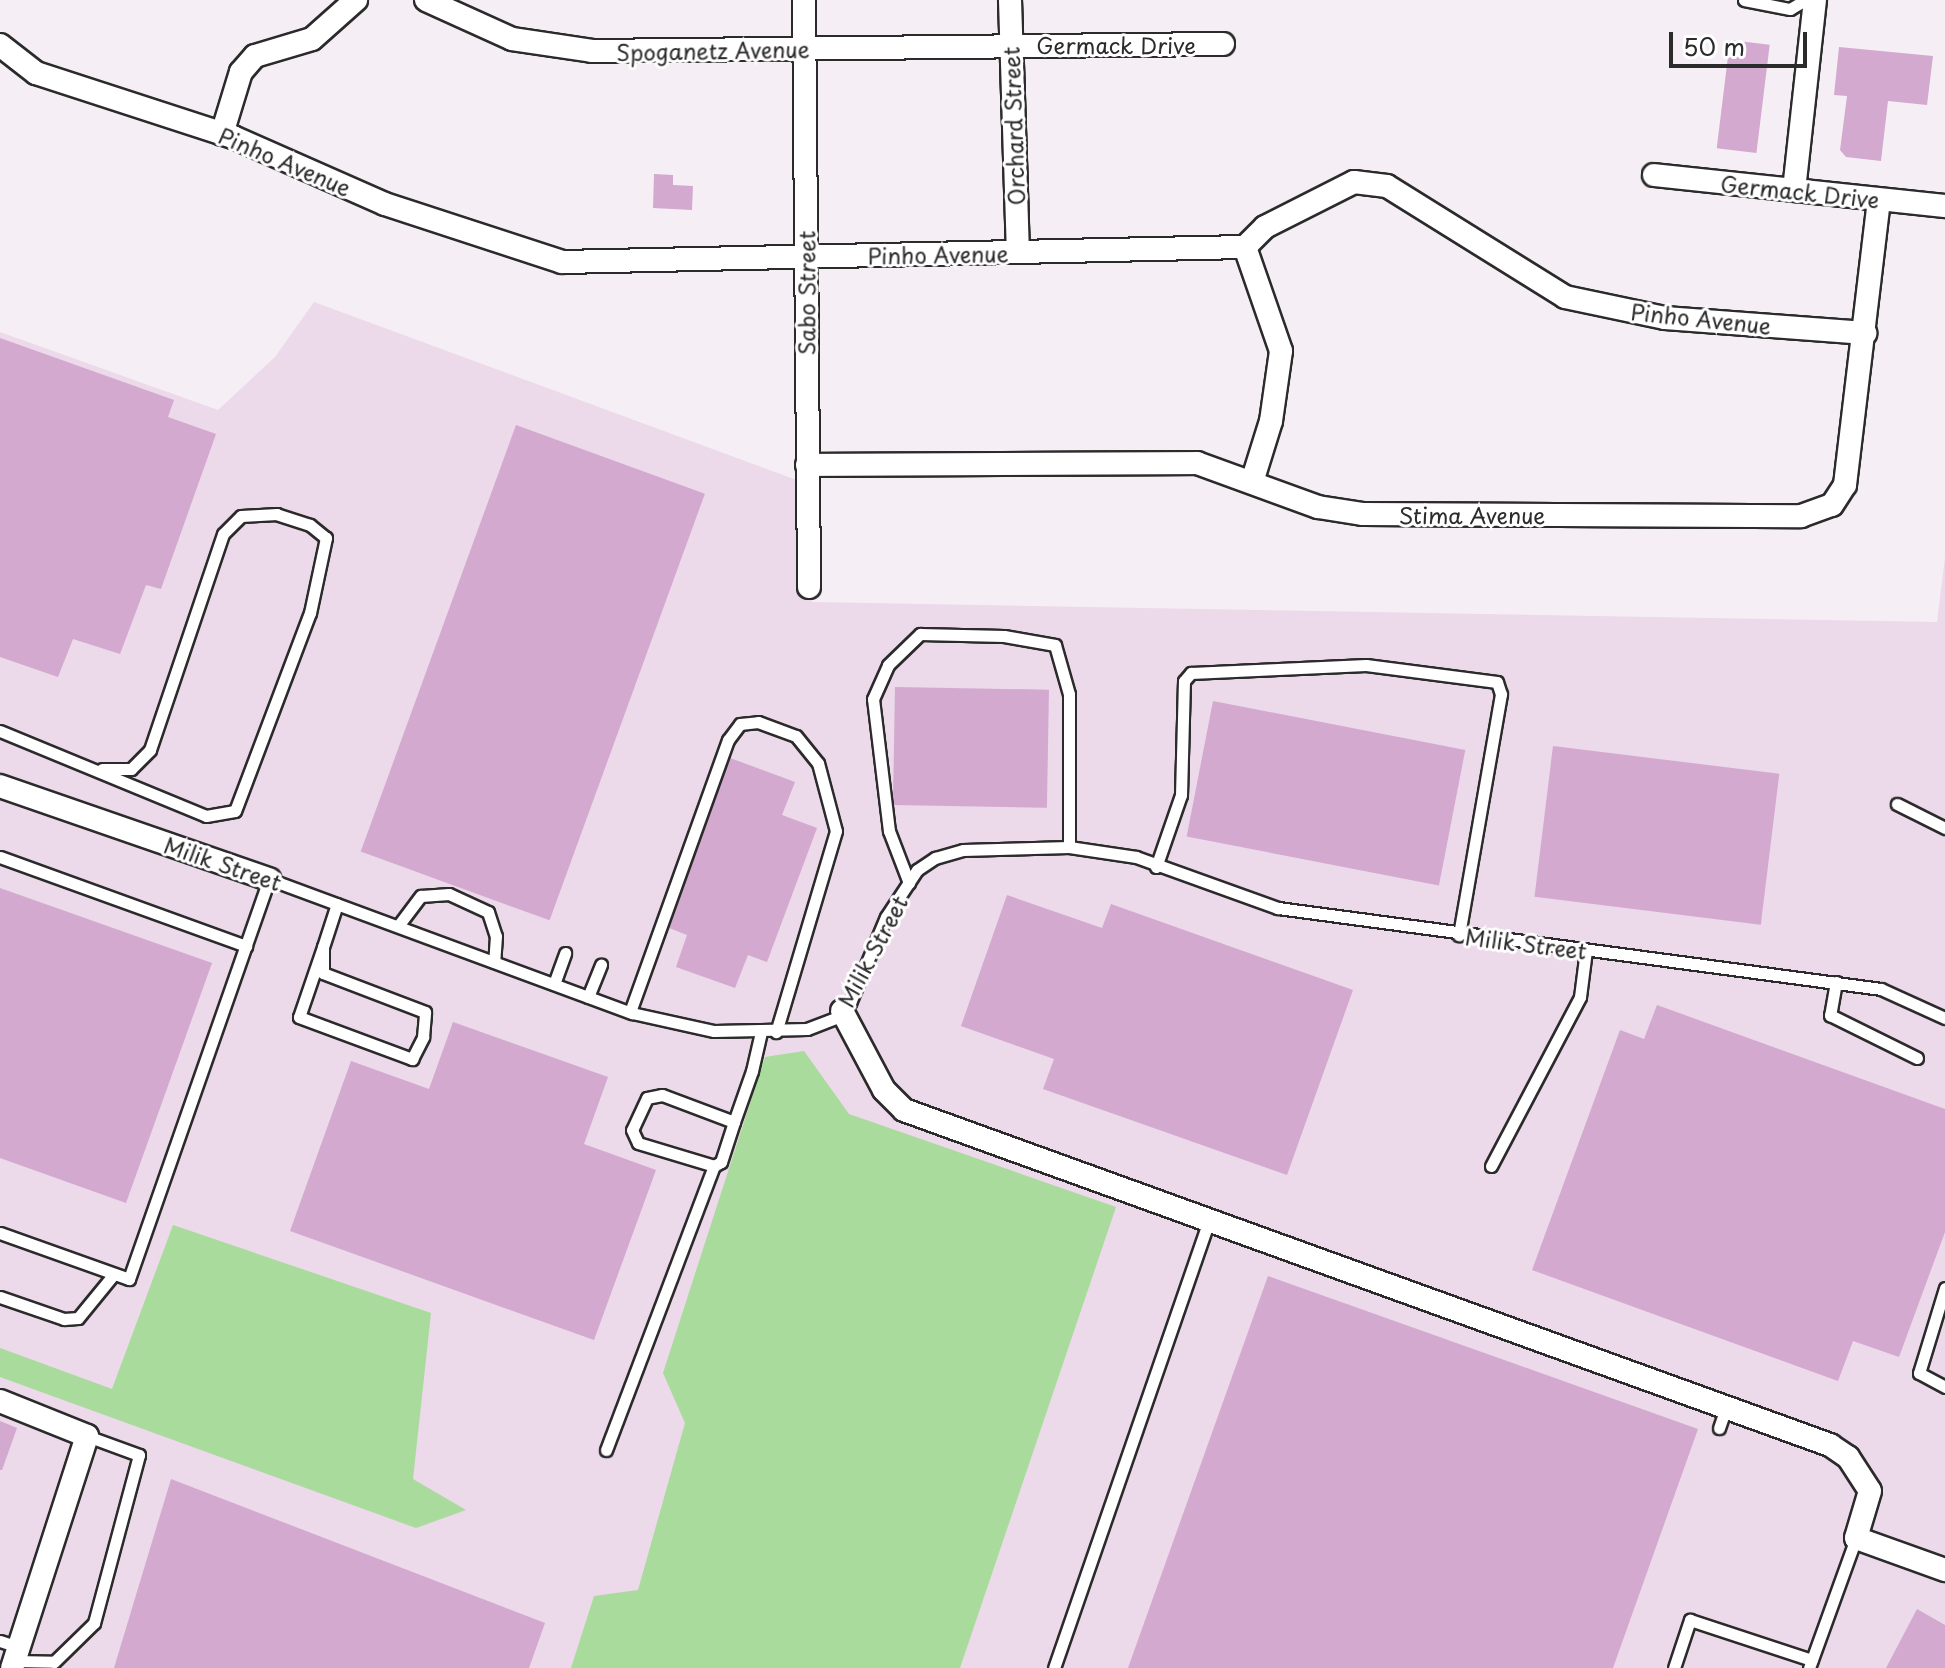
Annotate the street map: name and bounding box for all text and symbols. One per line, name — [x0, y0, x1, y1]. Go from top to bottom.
scale bar — [1673, 16, 1811, 66]
text: 50 m — [1683, 28, 1745, 64]
street label: Germack Drive — [1036, 32, 1196, 58]
street label: Spoganetz Avenue — [616, 35, 810, 65]
street label: Orchard Street — [997, 45, 1029, 207]
street label: Pinho Avenue — [215, 121, 355, 201]
street label: Germack Drive — [1719, 169, 1881, 213]
street label: Sabo Street — [793, 230, 819, 356]
street label: Pinho Avenue — [867, 240, 1009, 268]
street label: Pinho Avenue — [1630, 298, 1772, 338]
street label: Stima Avenue — [1399, 502, 1545, 528]
street label: Milik Street — [160, 830, 286, 896]
street label: Milik Street — [831, 890, 913, 1012]
street label: Milik Street — [1462, 922, 1590, 964]

